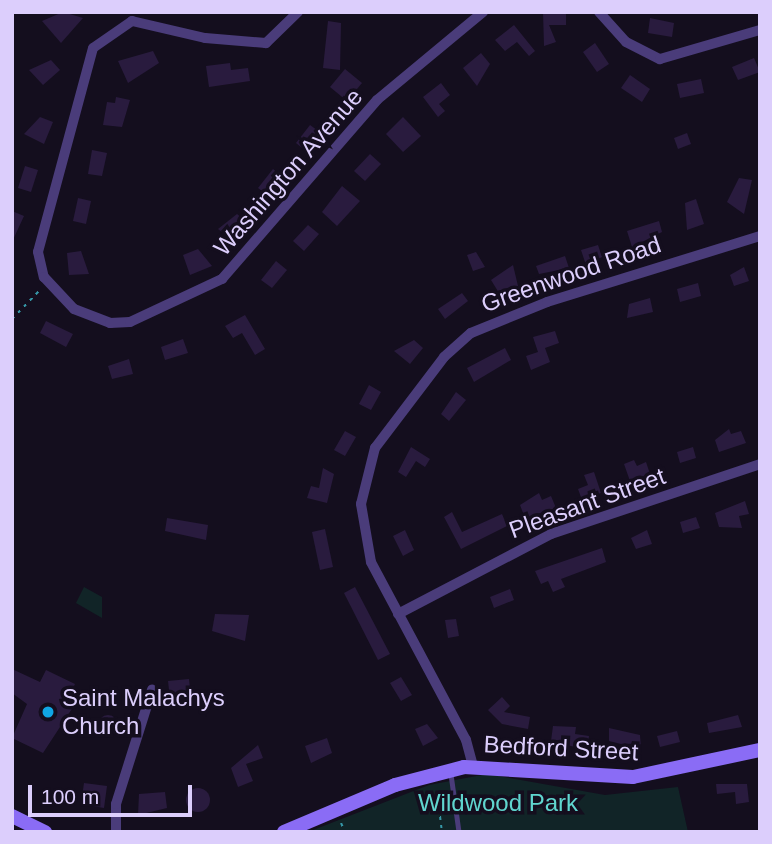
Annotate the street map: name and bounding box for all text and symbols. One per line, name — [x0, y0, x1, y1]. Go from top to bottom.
street label: Washington Avenue — [207, 82, 369, 262]
street label: Greenwood Road — [477, 230, 665, 318]
street label: Pleasant Street — [505, 461, 669, 545]
place label: Saint Malachys Church — [62, 684, 225, 740]
marker: Saint Malachys Church — [40, 704, 56, 720]
street label: Bedford Street — [483, 730, 639, 766]
scale bar — [32, 770, 196, 814]
text: 100 m — [41, 785, 99, 808]
park label: Wildwood Park — [418, 789, 578, 817]

